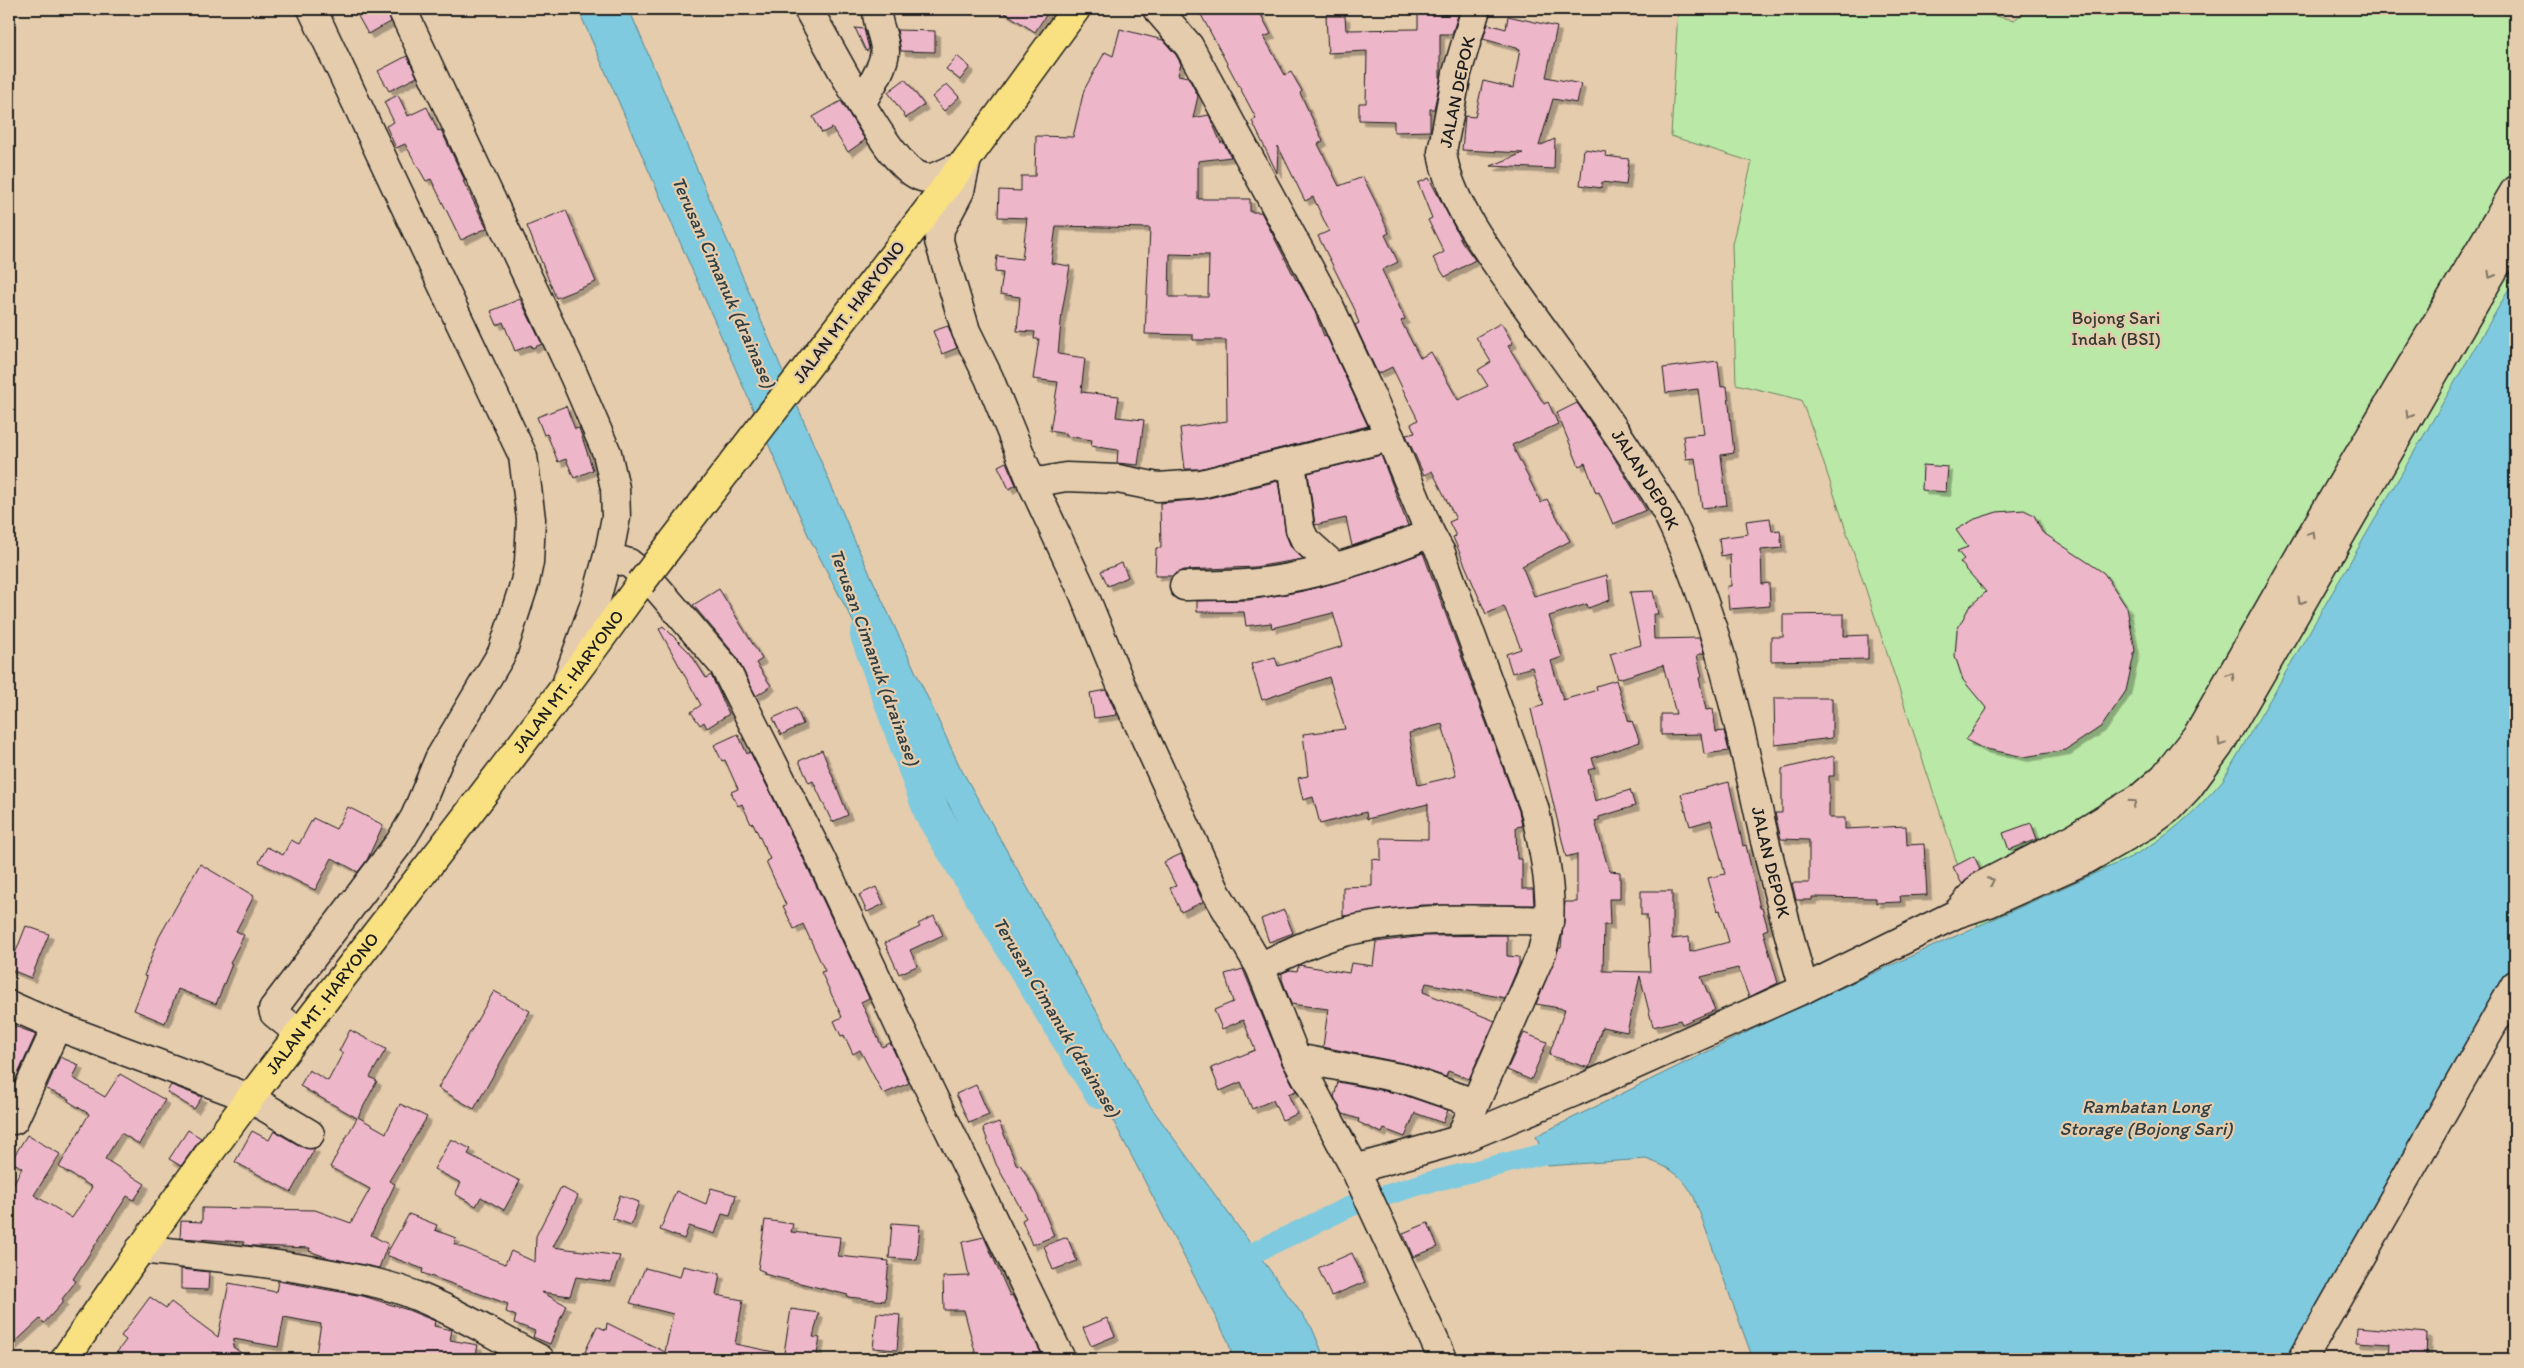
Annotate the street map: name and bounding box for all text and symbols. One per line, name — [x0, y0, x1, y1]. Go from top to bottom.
street label: JALAN DEPOK — [1434, 34, 1480, 150]
water label: Terusan Cimanuk (drainase) — [667, 173, 781, 392]
street label: JALAN MT. HARYONO — [788, 236, 910, 388]
one-way arrow — [2487, 269, 2497, 278]
park label: Bojong Sari Indah (BSI) — [2071, 307, 2161, 350]
one-way arrow — [2405, 410, 2415, 419]
street label: JALAN DEPOK — [1607, 425, 1685, 534]
one-way arrow — [2305, 531, 2315, 540]
water label: Terusan Cimanuk (drainase) — [825, 545, 925, 769]
one-way arrow — [2298, 596, 2308, 605]
street label: JALAN MT. HARYONO — [508, 606, 629, 758]
one-way arrow — [2225, 672, 2235, 681]
one-way arrow — [2217, 737, 2227, 746]
one-way arrow — [2127, 800, 2137, 809]
street label: JALAN DEPOK — [1747, 805, 1795, 921]
one-way arrow — [1985, 877, 1994, 887]
water label: Terusan Cimanuk (drainase) — [988, 913, 1126, 1122]
street label: JALAN MT. HARYONO — [261, 928, 384, 1079]
water label: Rambatan Long Storage (Bojong Sari) — [2059, 1095, 2233, 1140]

